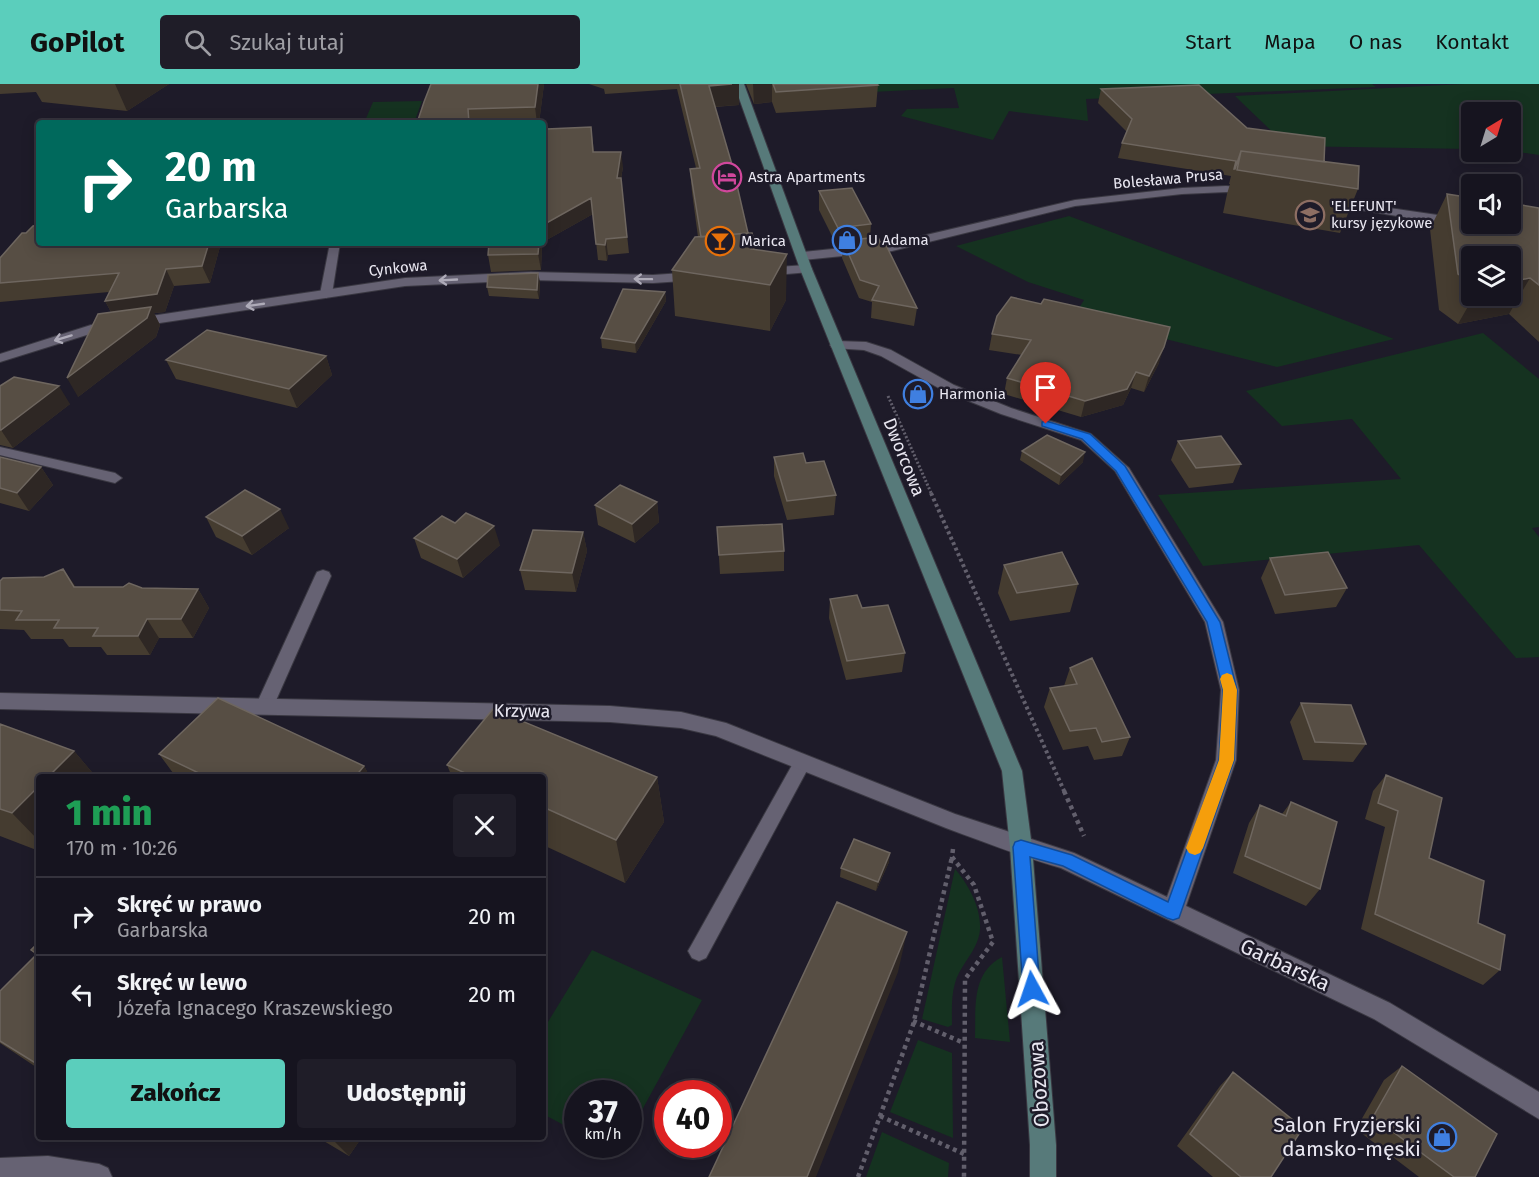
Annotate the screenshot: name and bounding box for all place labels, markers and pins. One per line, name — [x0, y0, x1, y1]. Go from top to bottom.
hotel icon: Astra Apartments — [711, 161, 743, 193]
place label: Astra Apartments — [748, 168, 865, 186]
place label: 'ELEFUNT' kursy językowe — [1331, 197, 1432, 232]
school or university icon: 'ELEFUNT' kursy językowe — [1294, 199, 1326, 231]
shop icon: U Adama — [831, 224, 863, 256]
bar icon: Marica — [704, 225, 736, 257]
place label: U Adama — [868, 231, 929, 249]
place label: Marica — [741, 232, 786, 250]
pin — [1020, 362, 1071, 424]
shop icon: Harmonia — [902, 378, 934, 410]
place label: Harmonia — [939, 385, 1006, 403]
place label: Salon Fryzjerski damsko-męski — [1273, 1112, 1421, 1162]
shop icon: Salon Fryzjerski damsko-męski — [1426, 1121, 1458, 1153]

